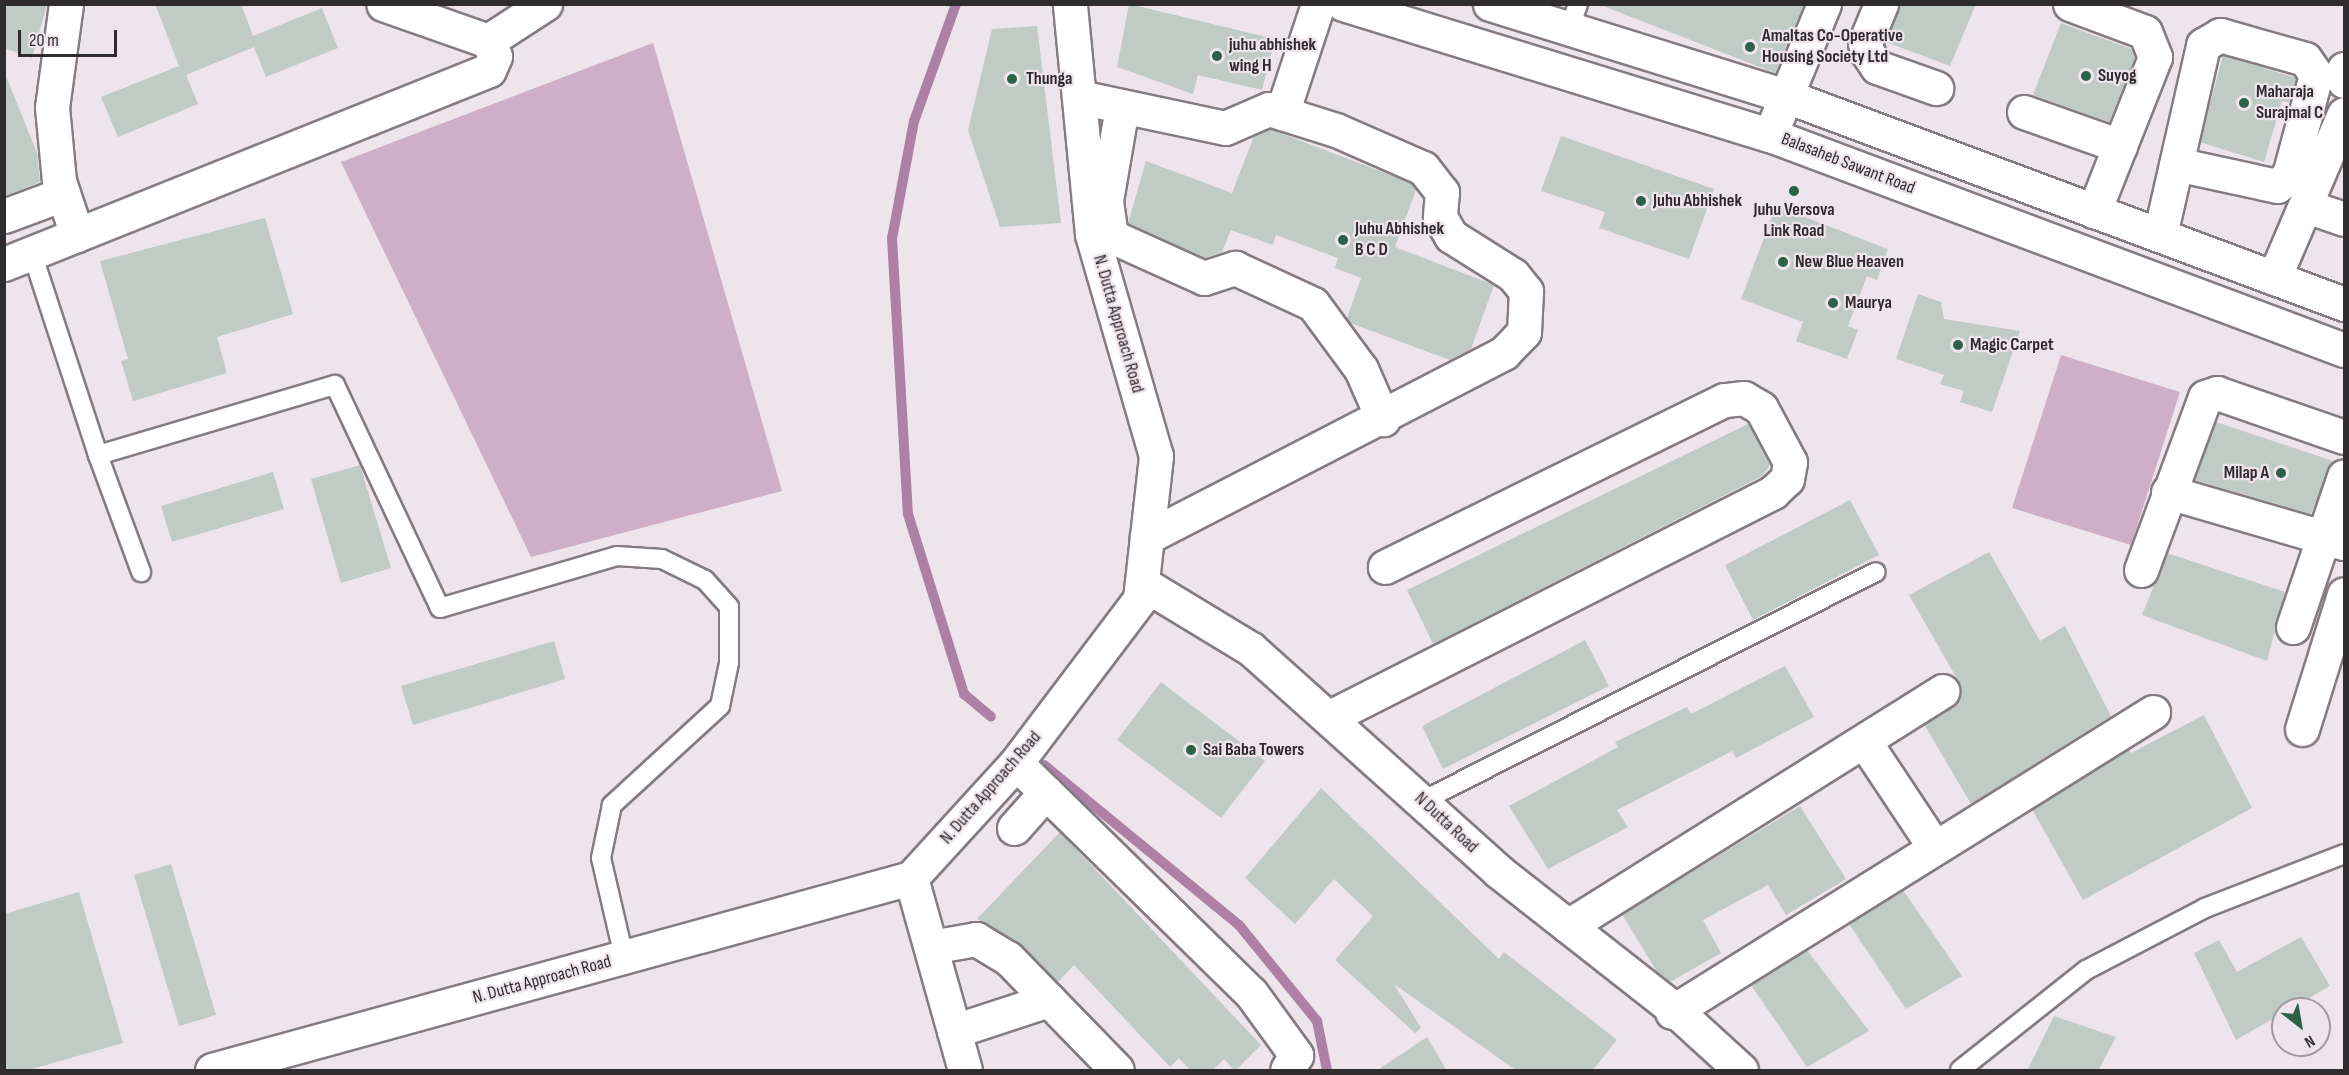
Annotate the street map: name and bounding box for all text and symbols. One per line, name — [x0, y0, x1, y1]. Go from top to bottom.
scale bar — [21, 18, 120, 56]
place label: Amaltas Co-Operative Housing Society Ltd — [1762, 26, 1903, 68]
text: 20 m — [29, 30, 59, 51]
place label: juhu abhishek wing H — [1229, 35, 1316, 78]
marker: Amaltas Co-Operative Housing Society Ltd — [1743, 40, 1757, 54]
marker: juhu abhishek wing H — [1210, 49, 1224, 63]
place label: Suyog — [2098, 65, 2137, 87]
place label: Thunga — [1026, 68, 1072, 90]
marker: Suyog — [2079, 69, 2093, 83]
marker: Thunga — [1003, 70, 1021, 88]
place label: Maharaja Surajmal C — [2256, 82, 2323, 124]
marker: Maharaja Surajmal C — [2237, 96, 2251, 110]
street label: Balasaheb Sawant Road — [1778, 129, 1918, 199]
marker: Juhu Versova Link Road — [1787, 184, 1801, 198]
place label: Juhu Abhishek — [1653, 190, 1742, 212]
marker: Juhu Abhishek — [1634, 194, 1648, 208]
place label: Juhu Versova Link Road — [1753, 200, 1835, 242]
place label: Juhu Abhishek B C D — [1355, 219, 1444, 262]
marker: Juhu Abhishek B C D — [1336, 233, 1350, 247]
place label: New Blue Heaven — [1795, 251, 1904, 273]
street label: N. Dutta Approach Road — [1088, 253, 1148, 395]
marker: New Blue Heaven — [1776, 255, 1790, 269]
place label: Maurya — [1845, 292, 1892, 314]
marker: Maurya — [1826, 296, 1840, 310]
place label: Magic Carpet — [1970, 334, 2054, 356]
marker: Magic Carpet — [1951, 338, 1965, 352]
place label: Milap A — [2224, 462, 2269, 484]
marker: Milap A — [2274, 466, 2288, 480]
street label: N. Dutta Approach Road — [936, 727, 1046, 849]
place label: Sai Baba Towers — [1203, 739, 1304, 761]
marker: Sai Baba Towers — [1184, 743, 1198, 757]
street label: N Dutta Road — [1410, 788, 1482, 858]
street label: N. Dutta Approach Road — [470, 951, 614, 1009]
north arrow — [2271, 997, 2331, 1057]
text: N — [2301, 1031, 2318, 1051]

